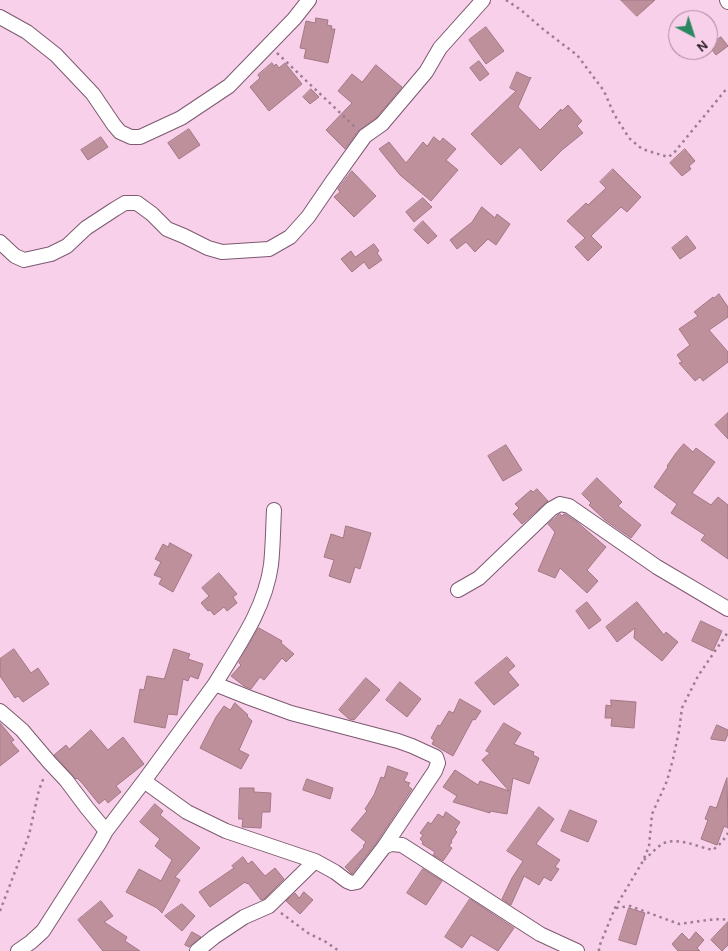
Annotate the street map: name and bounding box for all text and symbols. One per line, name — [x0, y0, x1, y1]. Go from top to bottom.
north arrow — [668, 10, 718, 60]
text: N — [693, 36, 712, 56]

